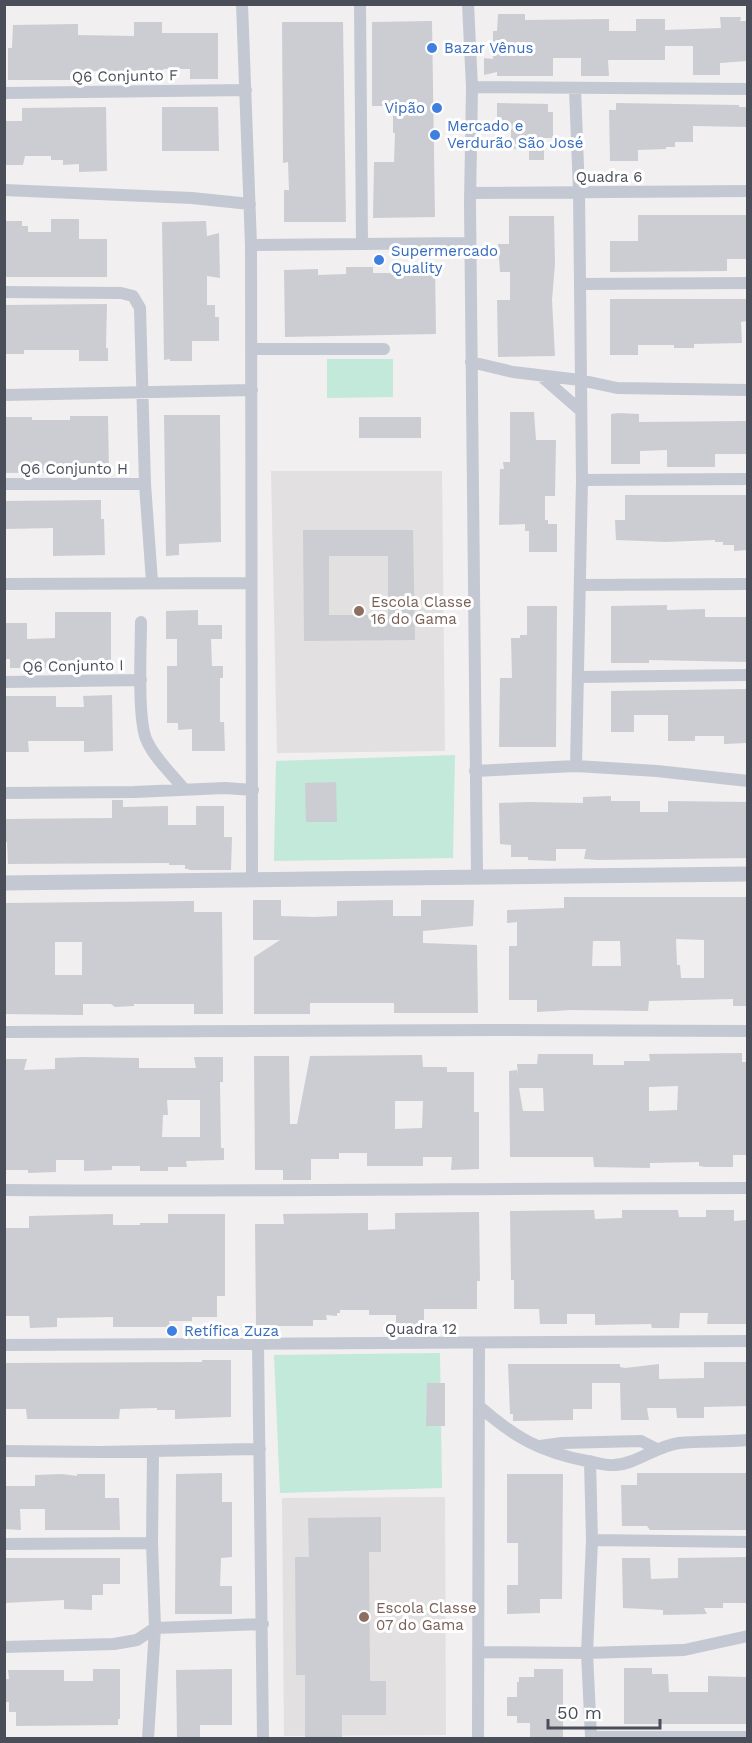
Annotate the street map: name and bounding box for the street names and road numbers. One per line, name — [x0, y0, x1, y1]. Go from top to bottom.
street label: Q6 Conjunto F — [72, 66, 178, 86]
street label: Quadra 6 — [576, 168, 642, 186]
street label: Q6 Conjunto H — [20, 460, 128, 478]
street label: Q6 Conjunto I — [22, 656, 124, 676]
street label: Quadra 12 — [385, 1320, 457, 1338]

